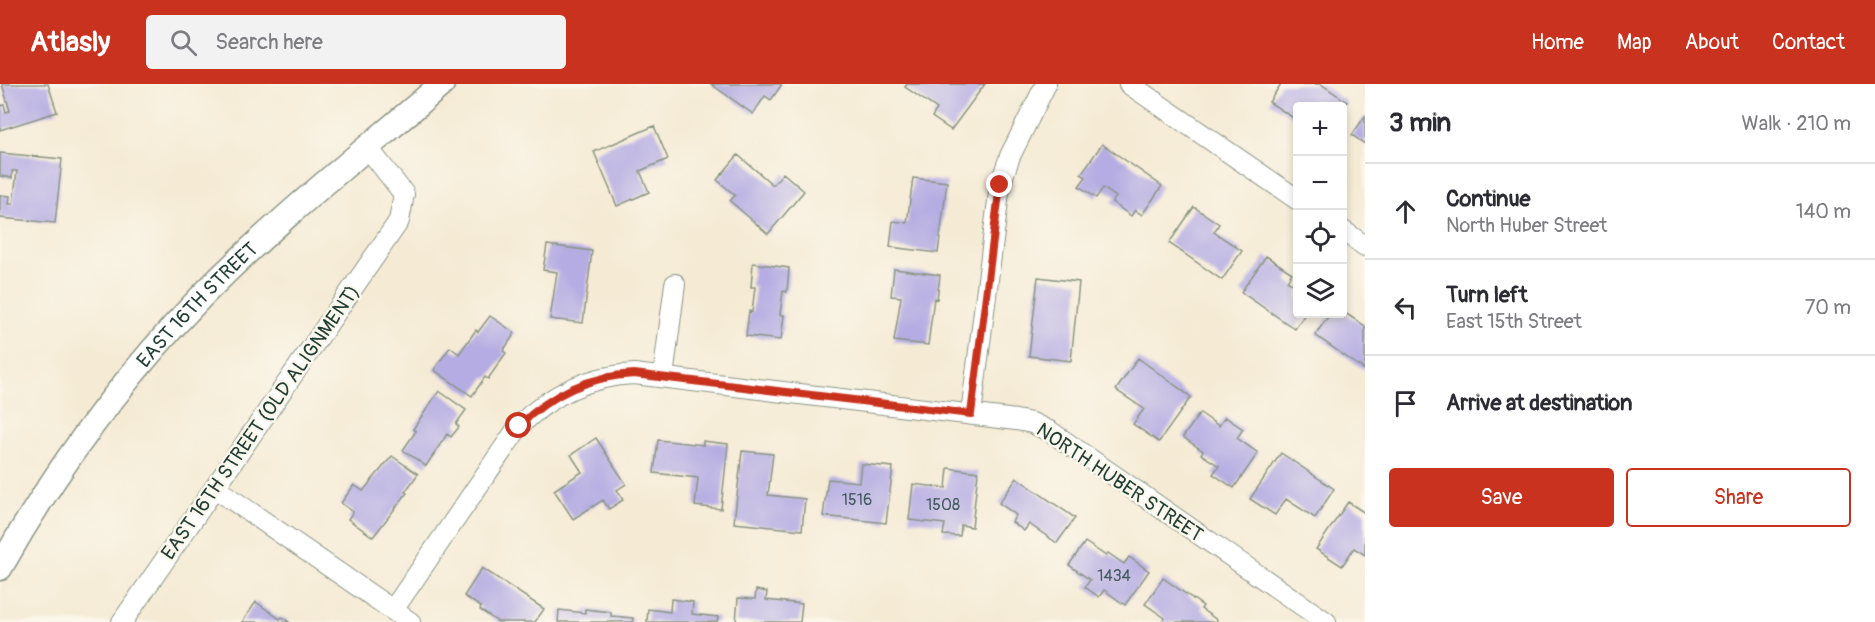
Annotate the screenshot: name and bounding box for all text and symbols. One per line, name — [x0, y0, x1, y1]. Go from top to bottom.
search box — [146, 15, 566, 69]
text: Atlasly — [30, 25, 110, 60]
icon: search — [167, 26, 200, 59]
text: Search here — [215, 28, 323, 56]
text: Home — [1531, 29, 1584, 56]
text: Map — [1617, 29, 1652, 56]
text: About — [1685, 29, 1739, 56]
text: Contact — [1772, 29, 1845, 56]
map controls — [1293, 102, 1347, 318]
button: + — [1293, 102, 1347, 156]
text: 3 min — [1389, 107, 1451, 139]
text: Walk · 210 m — [1742, 111, 1851, 136]
button: − — [1293, 156, 1347, 210]
route end — [986, 171, 1012, 197]
text: Continue — [1446, 185, 1530, 213]
icon: ahead — [1389, 195, 1422, 228]
text: 140 m — [1796, 199, 1851, 224]
button: locate — [1293, 210, 1347, 264]
text: North Huber Street — [1446, 213, 1607, 238]
street label: EAST 16TH STREET — [131, 237, 263, 373]
button: layers — [1293, 264, 1347, 318]
street label: EAST 16TH STREET (OLD ALIGNMENT) — [156, 280, 365, 564]
text: Turn left — [1446, 281, 1528, 309]
icon: left — [1389, 291, 1422, 324]
text: 70 m — [1805, 295, 1851, 320]
text: East 15th Street — [1446, 309, 1582, 334]
icon: arrive — [1389, 387, 1422, 420]
text: Arrive at destination — [1446, 389, 1632, 417]
route start — [505, 412, 531, 438]
street label: NORTH HUBER STREET — [1032, 417, 1208, 547]
button: Save — [1389, 468, 1614, 527]
button: Share — [1626, 468, 1851, 527]
house number: 1516 — [842, 490, 872, 510]
house number: 1508 — [926, 495, 960, 515]
house number: 1434 — [1097, 566, 1131, 586]

